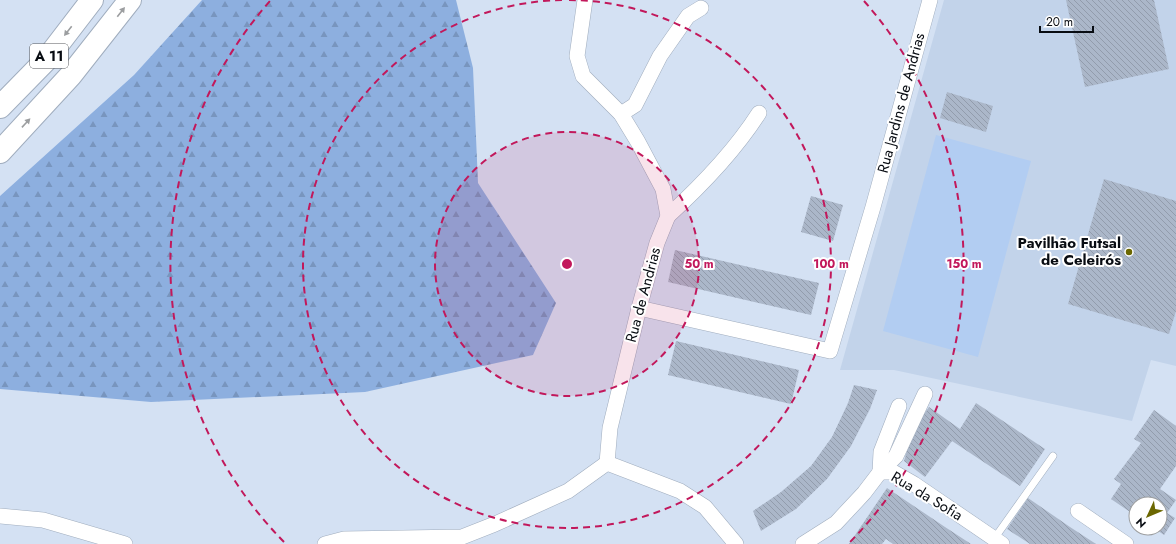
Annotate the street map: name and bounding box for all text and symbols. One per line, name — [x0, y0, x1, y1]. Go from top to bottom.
one-way arrow — [116, 6, 125, 17]
scale bar — [1040, 8, 1093, 34]
text: 20 m — [1046, 13, 1073, 31]
one-way arrow — [64, 25, 73, 36]
street label: Rua Jardins de Andrias — [872, 30, 930, 176]
road number: A 11 — [30, 44, 68, 68]
one-way arrow — [22, 118, 31, 129]
place label: Pavilhão Futsal de Celeirós — [1018, 232, 1121, 271]
street label: Rua de Andrias — [620, 245, 666, 345]
marker: Pavilhão Futsal de Celeirós — [1124, 247, 1134, 257]
text: 50 m — [684, 255, 714, 273]
text: 100 m — [813, 255, 849, 273]
text: 150 m — [946, 255, 982, 273]
centre of rings — [560, 257, 574, 271]
street label: Rua da Sofia — [887, 466, 967, 526]
north arrow — [1128, 496, 1168, 536]
text: N — [1132, 514, 1150, 532]

